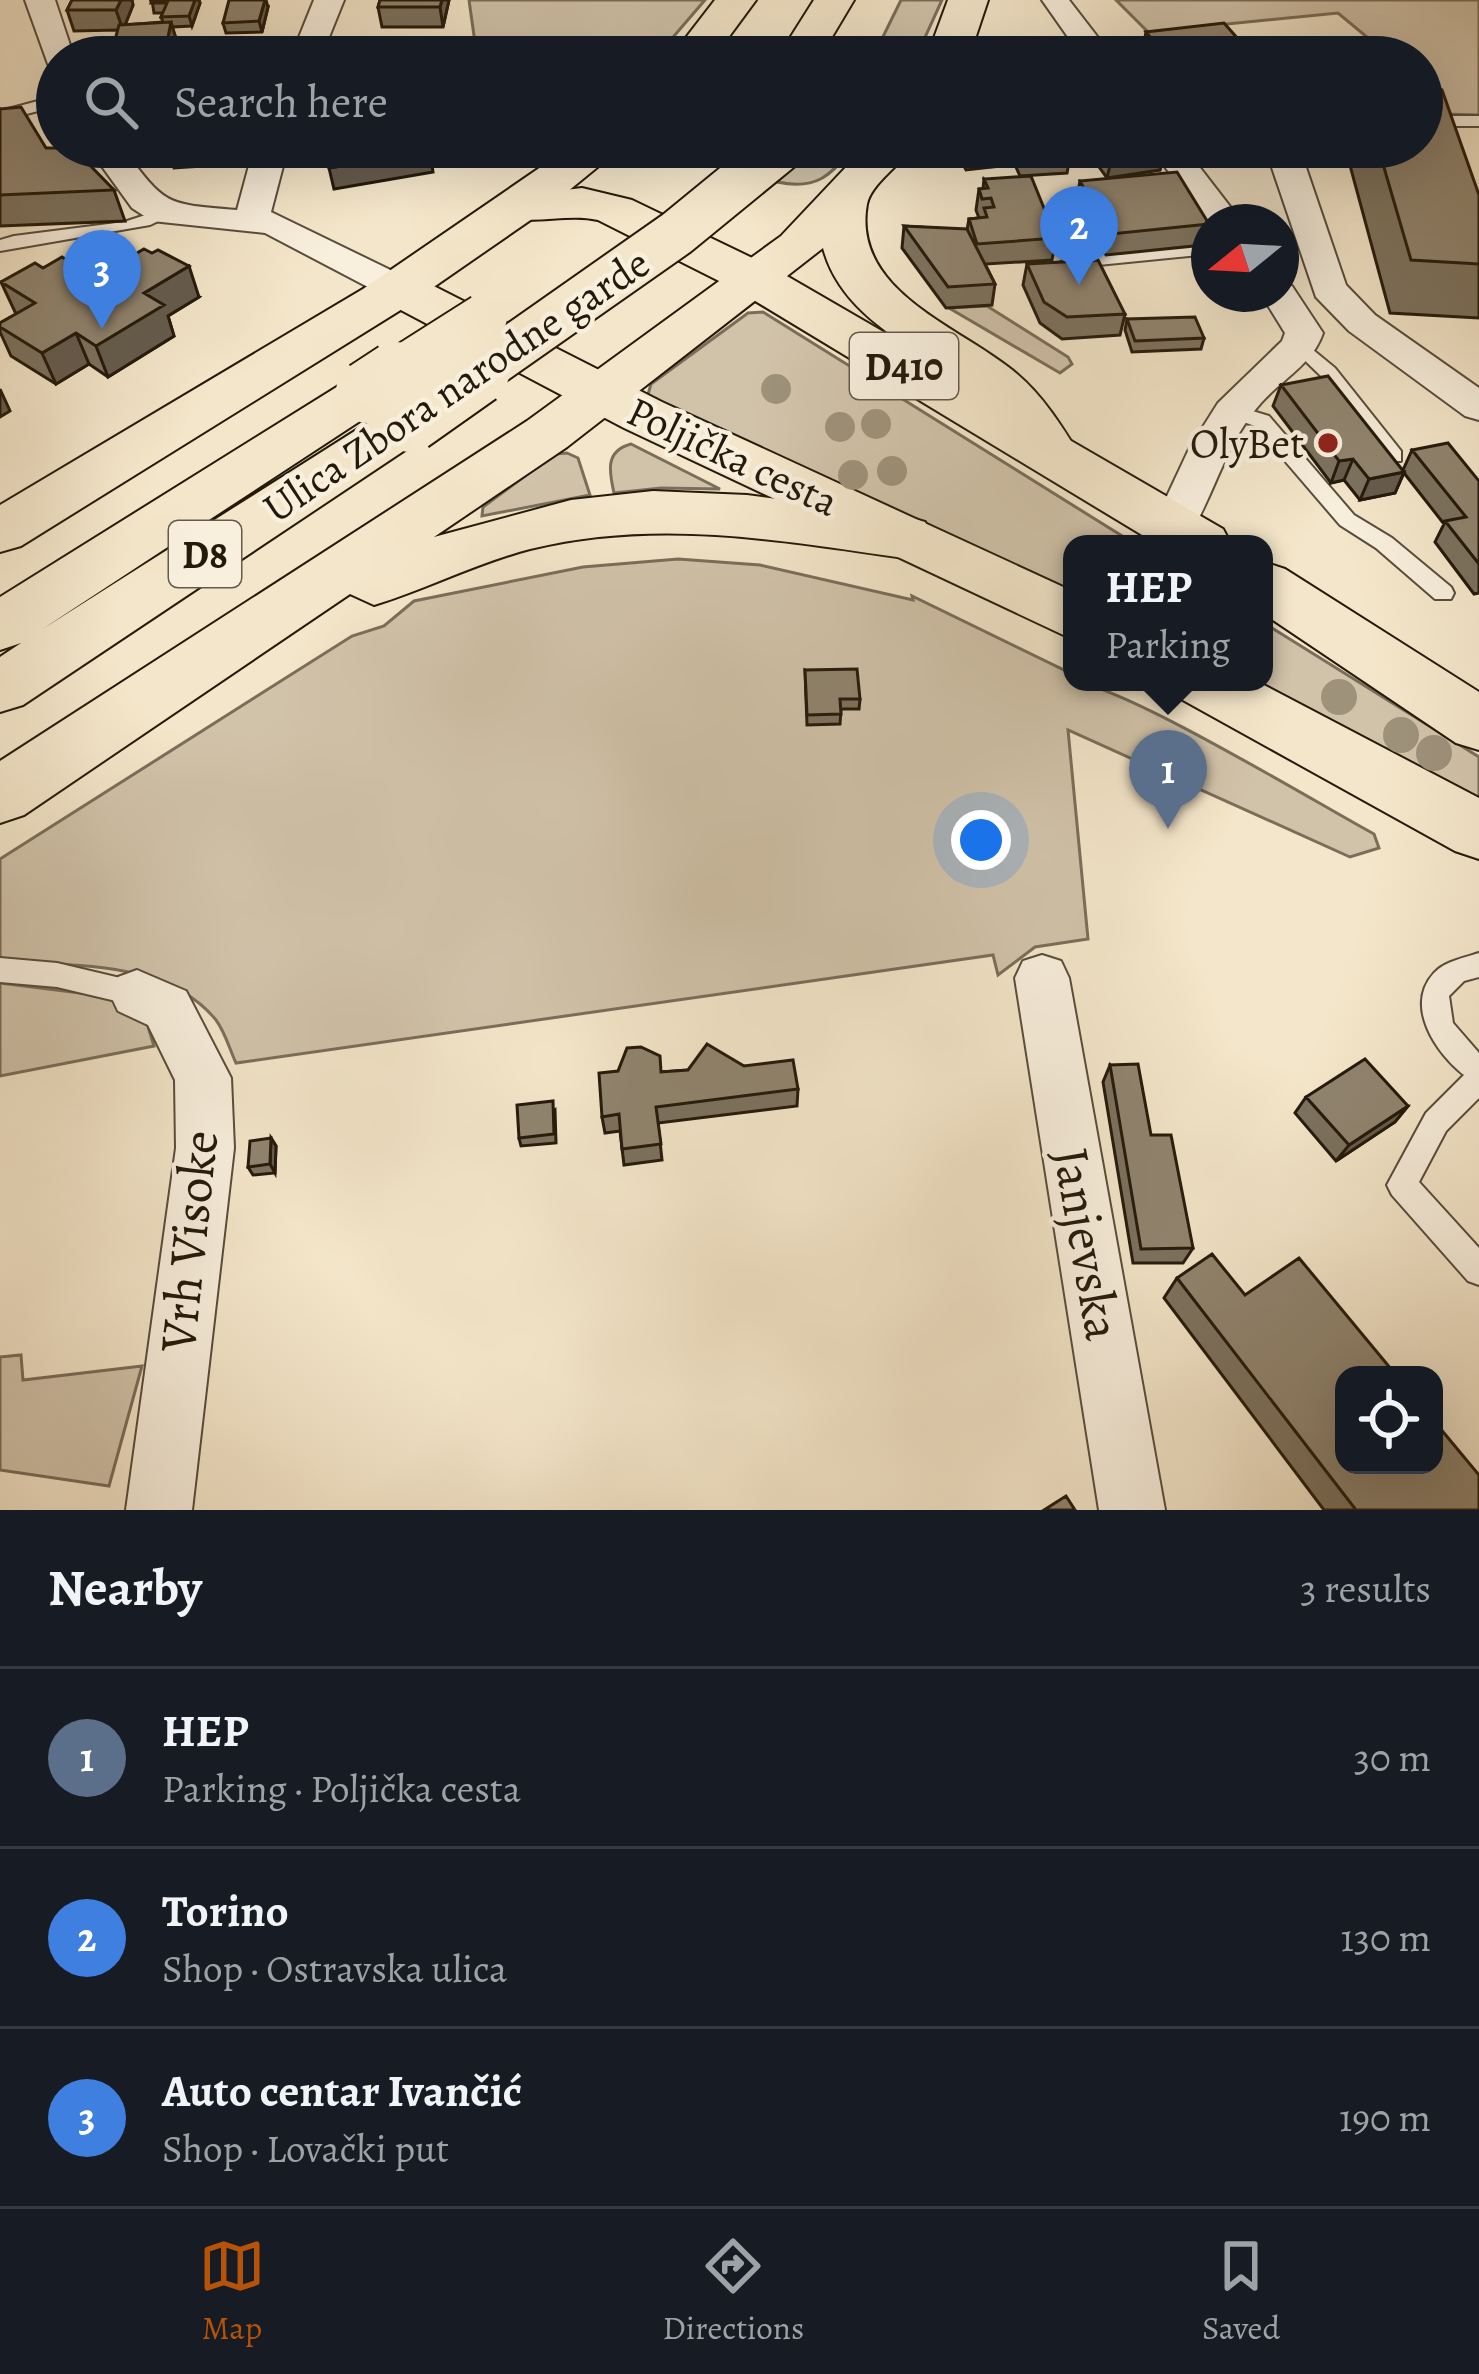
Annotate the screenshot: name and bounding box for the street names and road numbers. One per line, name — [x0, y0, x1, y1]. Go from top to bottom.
street label: Ulica Zbora narodne garde — [252, 234, 660, 536]
road number: D410 — [850, 333, 958, 399]
street label: Poljička cesta — [618, 382, 848, 530]
road number: D8 — [169, 521, 241, 587]
street label: Vrh Visoke — [142, 1127, 235, 1356]
street label: Janjevska — [1036, 1143, 1138, 1346]

